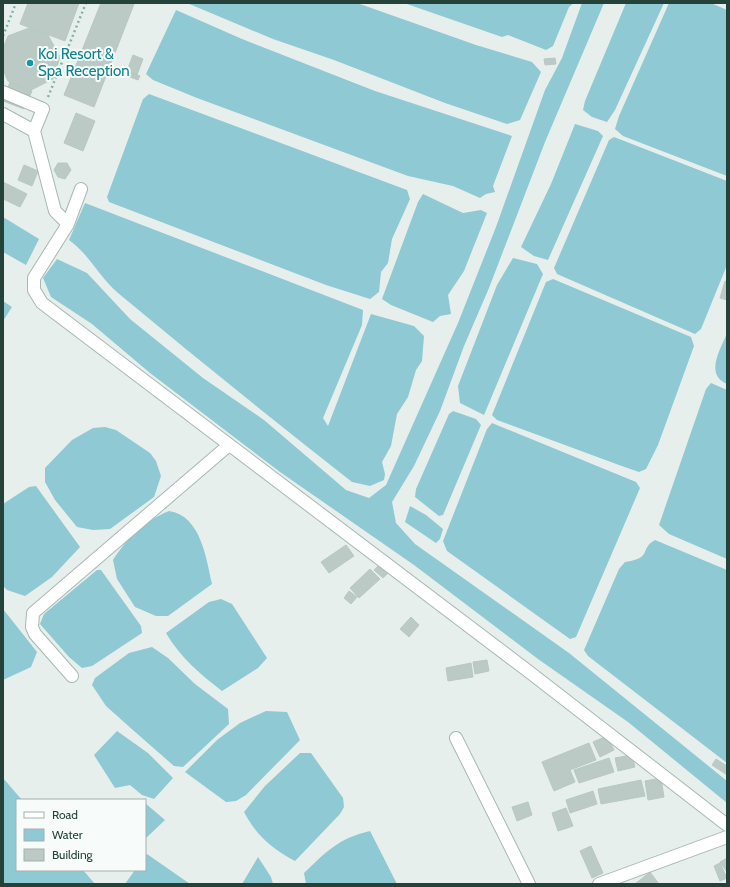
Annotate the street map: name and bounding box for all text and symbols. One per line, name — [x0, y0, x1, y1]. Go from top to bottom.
place label: Koi Resort & Spa Reception — [38, 45, 130, 80]
marker: Koi Resort & Spa Reception — [25, 58, 35, 68]
legend — [16, 799, 146, 871]
text: Road — [52, 807, 78, 822]
text: Water — [52, 827, 83, 842]
text: Building — [52, 847, 94, 862]

